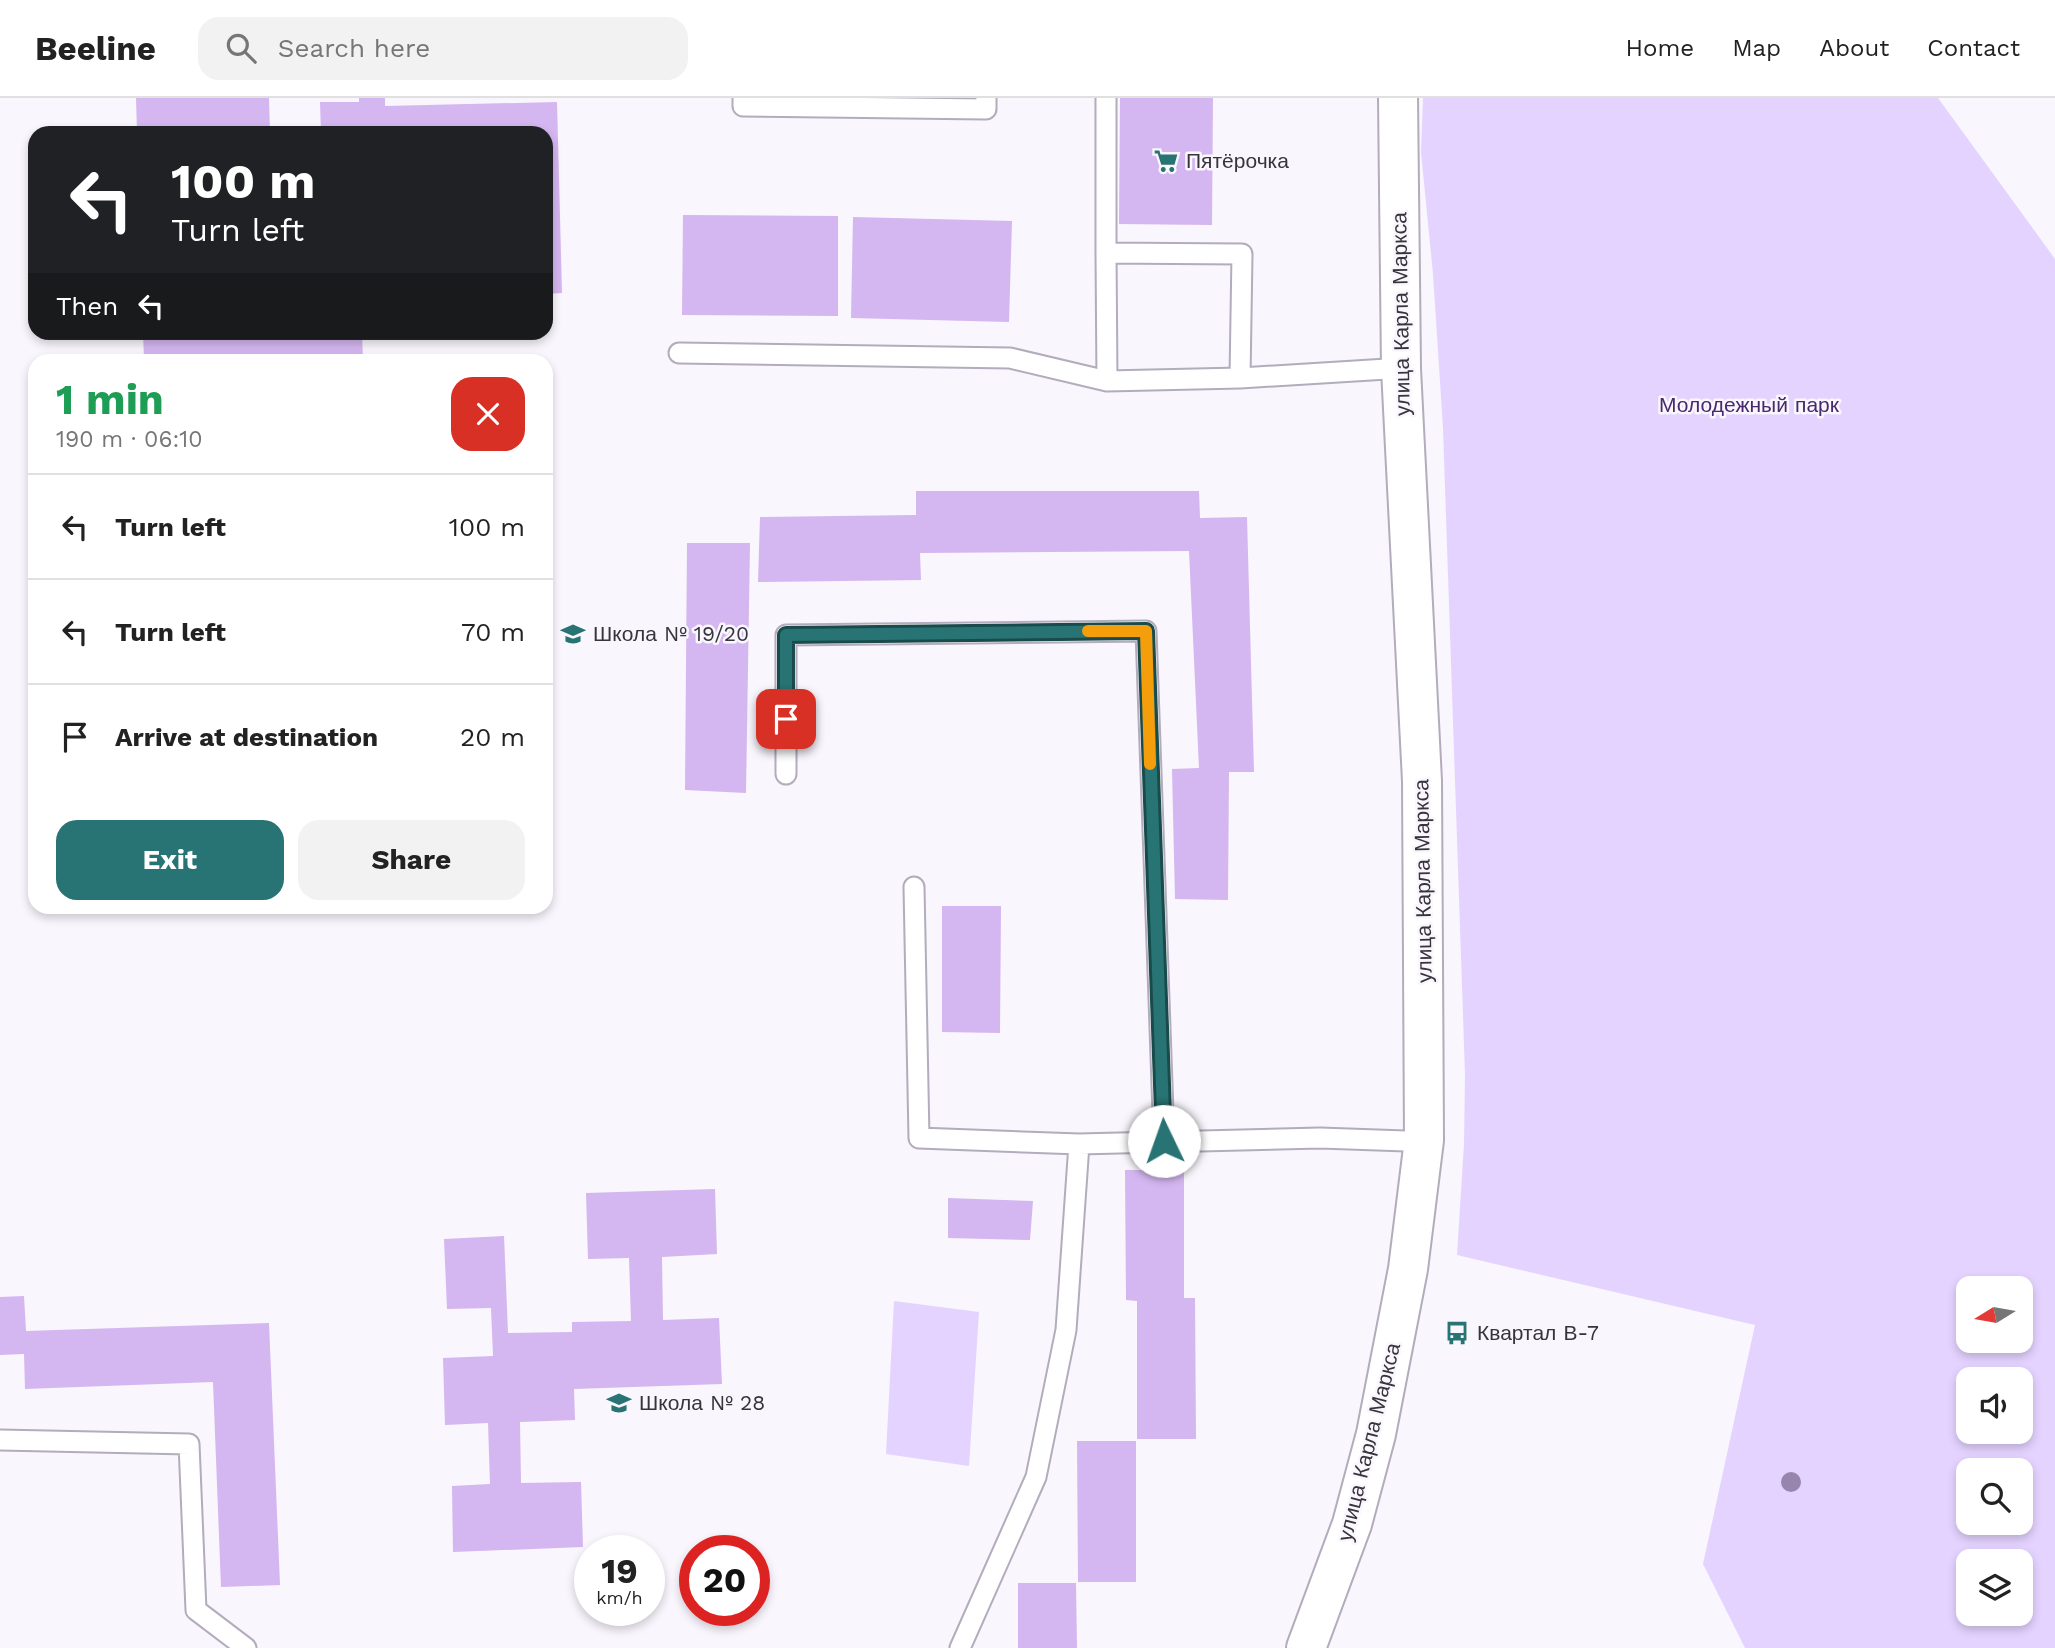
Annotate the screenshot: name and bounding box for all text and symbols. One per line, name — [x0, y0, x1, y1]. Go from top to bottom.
search box — [198, 17, 688, 80]
text: Beeline — [35, 29, 156, 68]
icon: search — [222, 29, 260, 67]
text: Search here — [278, 33, 430, 63]
text: Home — [1626, 34, 1694, 62]
text: Map — [1732, 34, 1781, 62]
text: About — [1819, 34, 1889, 62]
text: Contact — [1927, 34, 2020, 62]
supermarket icon: Пятёрочка — [1152, 147, 1180, 175]
place label: Пятёрочка — [1186, 148, 1289, 173]
text: 100 m — [171, 152, 315, 210]
icon: left — [56, 154, 147, 245]
text: Turn left — [171, 211, 304, 249]
street label: улица Карла Маркса — [1386, 212, 1415, 416]
icon: left — [132, 287, 170, 325]
text: Then — [56, 291, 118, 321]
text: 1 min — [56, 375, 164, 424]
button: close — [451, 377, 525, 451]
park label: Молодежный парк — [1659, 392, 1840, 417]
text: 190 m · 06:10 — [56, 426, 203, 453]
icon: left — [56, 508, 94, 546]
text: Turn left — [115, 512, 226, 542]
text: 100 m — [449, 512, 525, 542]
icon: left — [56, 613, 94, 651]
text: Turn left — [115, 617, 226, 647]
text: 70 m — [461, 617, 525, 647]
school or university icon: Школа № 19/20 — [559, 620, 587, 648]
place label: Школа № 19/20 — [593, 621, 749, 646]
pin — [756, 689, 816, 749]
icon: arrive — [767, 700, 805, 738]
icon: arrive — [56, 718, 94, 756]
text: Arrive at destination — [115, 722, 378, 752]
text: 20 m — [460, 722, 525, 752]
street label: улица Карла Маркса — [1408, 779, 1437, 983]
button: Exit — [56, 820, 284, 900]
button: Share — [298, 820, 525, 900]
position arrow — [1127, 1104, 1201, 1178]
north arrow — [1956, 1276, 2034, 1353]
map controls — [1956, 1276, 2033, 1626]
bus stop icon: Квартал В-7 — [1443, 1319, 1471, 1347]
place label: Квартал В-7 — [1477, 1320, 1599, 1345]
street label: улица Карла Маркса — [1332, 1340, 1405, 1544]
button: sound — [1956, 1367, 2033, 1444]
school or university icon: Школа № 28 — [605, 1389, 633, 1417]
place label: Школа № 28 — [639, 1390, 765, 1415]
button: search — [1956, 1458, 2033, 1535]
speed limit sign: 20 — [679, 1535, 770, 1626]
button: layers — [1956, 1549, 2033, 1626]
text: 19 — [601, 1550, 638, 1592]
text: km/h — [596, 1587, 643, 1608]

